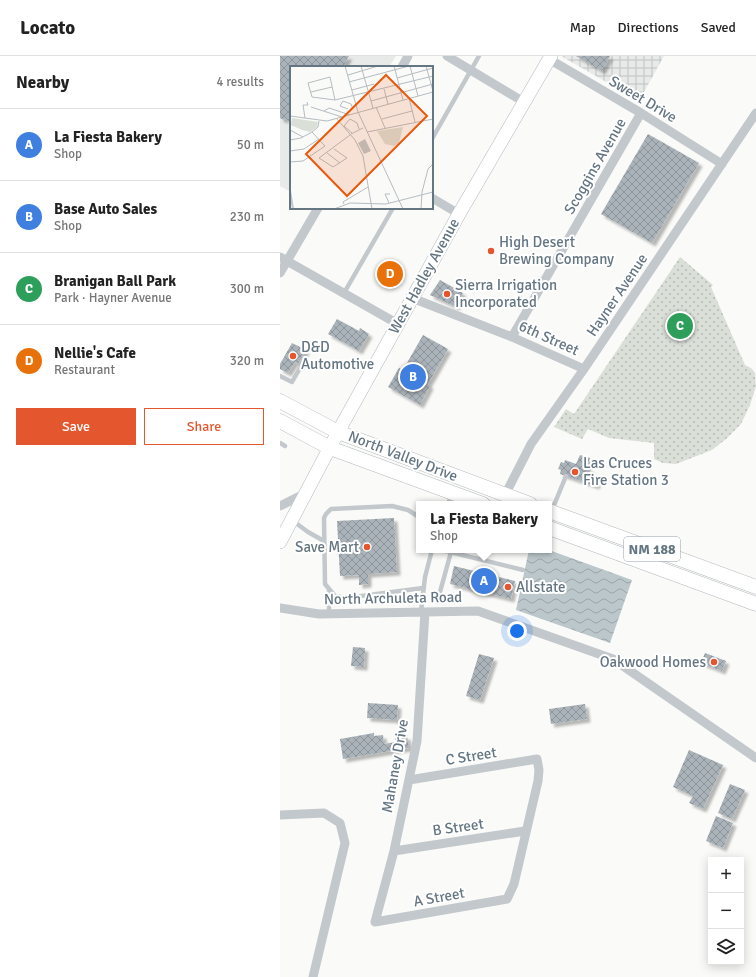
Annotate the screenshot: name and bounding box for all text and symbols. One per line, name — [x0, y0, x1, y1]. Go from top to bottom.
text: Locato — [20, 16, 75, 40]
text: Map — [570, 19, 596, 36]
text: Directions — [618, 19, 679, 36]
text: Saved — [701, 19, 736, 36]
inset map — [290, 66, 433, 209]
text: Nearby — [16, 72, 69, 93]
street label: Sweet Drive — [606, 72, 680, 126]
text: 4 results — [216, 74, 264, 90]
street label: Scoggins Avenue — [560, 115, 630, 217]
text: La Fiesta Bakery — [54, 128, 162, 146]
text: A — [25, 137, 33, 153]
text: 50 m — [237, 137, 264, 153]
text: Shop — [54, 146, 82, 162]
text: Base Auto Sales — [54, 200, 157, 218]
text: B — [25, 209, 33, 225]
text: 230 m — [230, 209, 264, 225]
street label: West Hadley Avenue — [385, 215, 463, 337]
text: Shop — [54, 218, 82, 234]
place label: High Desert Brewing Company — [499, 233, 614, 268]
marker: High Desert Brewing Company — [486, 246, 496, 256]
street label: Hayner Avenue — [583, 250, 651, 340]
pin: D — [377, 259, 403, 289]
text: Branigan Ball Park — [54, 272, 176, 290]
place label: Sierra Irrigation Incorporated — [455, 276, 557, 311]
text: C — [25, 281, 33, 297]
text: 300 m — [230, 281, 264, 297]
marker: Sierra Irrigation Incorporated — [442, 289, 452, 299]
text: Park · Hayner Avenue — [54, 290, 172, 306]
pin: C — [667, 311, 693, 341]
street label: 6th Street — [516, 317, 582, 359]
place label: D&D Automotive — [301, 338, 374, 373]
text: Nellie's Cafe — [54, 344, 136, 362]
marker: D&D Automotive — [288, 351, 298, 361]
text: D — [25, 353, 33, 369]
text: 320 m — [230, 353, 264, 369]
text: Restaurant — [54, 362, 115, 378]
pin: B — [400, 362, 426, 392]
button: Save — [16, 408, 136, 445]
button: Share — [144, 408, 264, 445]
street label: North Valley Drive — [346, 427, 460, 485]
place label: Las Cruces Fire Station 3 — [583, 454, 669, 489]
marker: Las Cruces Fire Station 3 — [570, 467, 580, 477]
popup — [416, 501, 552, 553]
text: La Fiesta Bakery — [430, 510, 538, 528]
text: Shop — [430, 528, 458, 544]
road number: NM 188 — [624, 537, 680, 561]
place label: Save Mart — [295, 538, 359, 556]
marker: Save Mart — [362, 542, 372, 552]
pin: A — [471, 566, 497, 596]
place label: Allstate — [516, 578, 566, 596]
marker: Allstate — [503, 582, 513, 592]
street label: North Archuleta Road — [324, 588, 462, 608]
your location — [507, 621, 527, 641]
place label: Oakwood Homes — [600, 653, 706, 671]
marker: Oakwood Homes — [709, 657, 719, 667]
street label: Mahaney Drive — [378, 718, 412, 814]
street label: C Street — [444, 743, 498, 769]
street label: B Street — [431, 815, 485, 839]
map controls — [708, 857, 744, 965]
button: + — [708, 857, 744, 893]
street label: A Street — [412, 884, 466, 910]
button: − — [708, 893, 744, 929]
button: layers — [708, 929, 744, 965]

